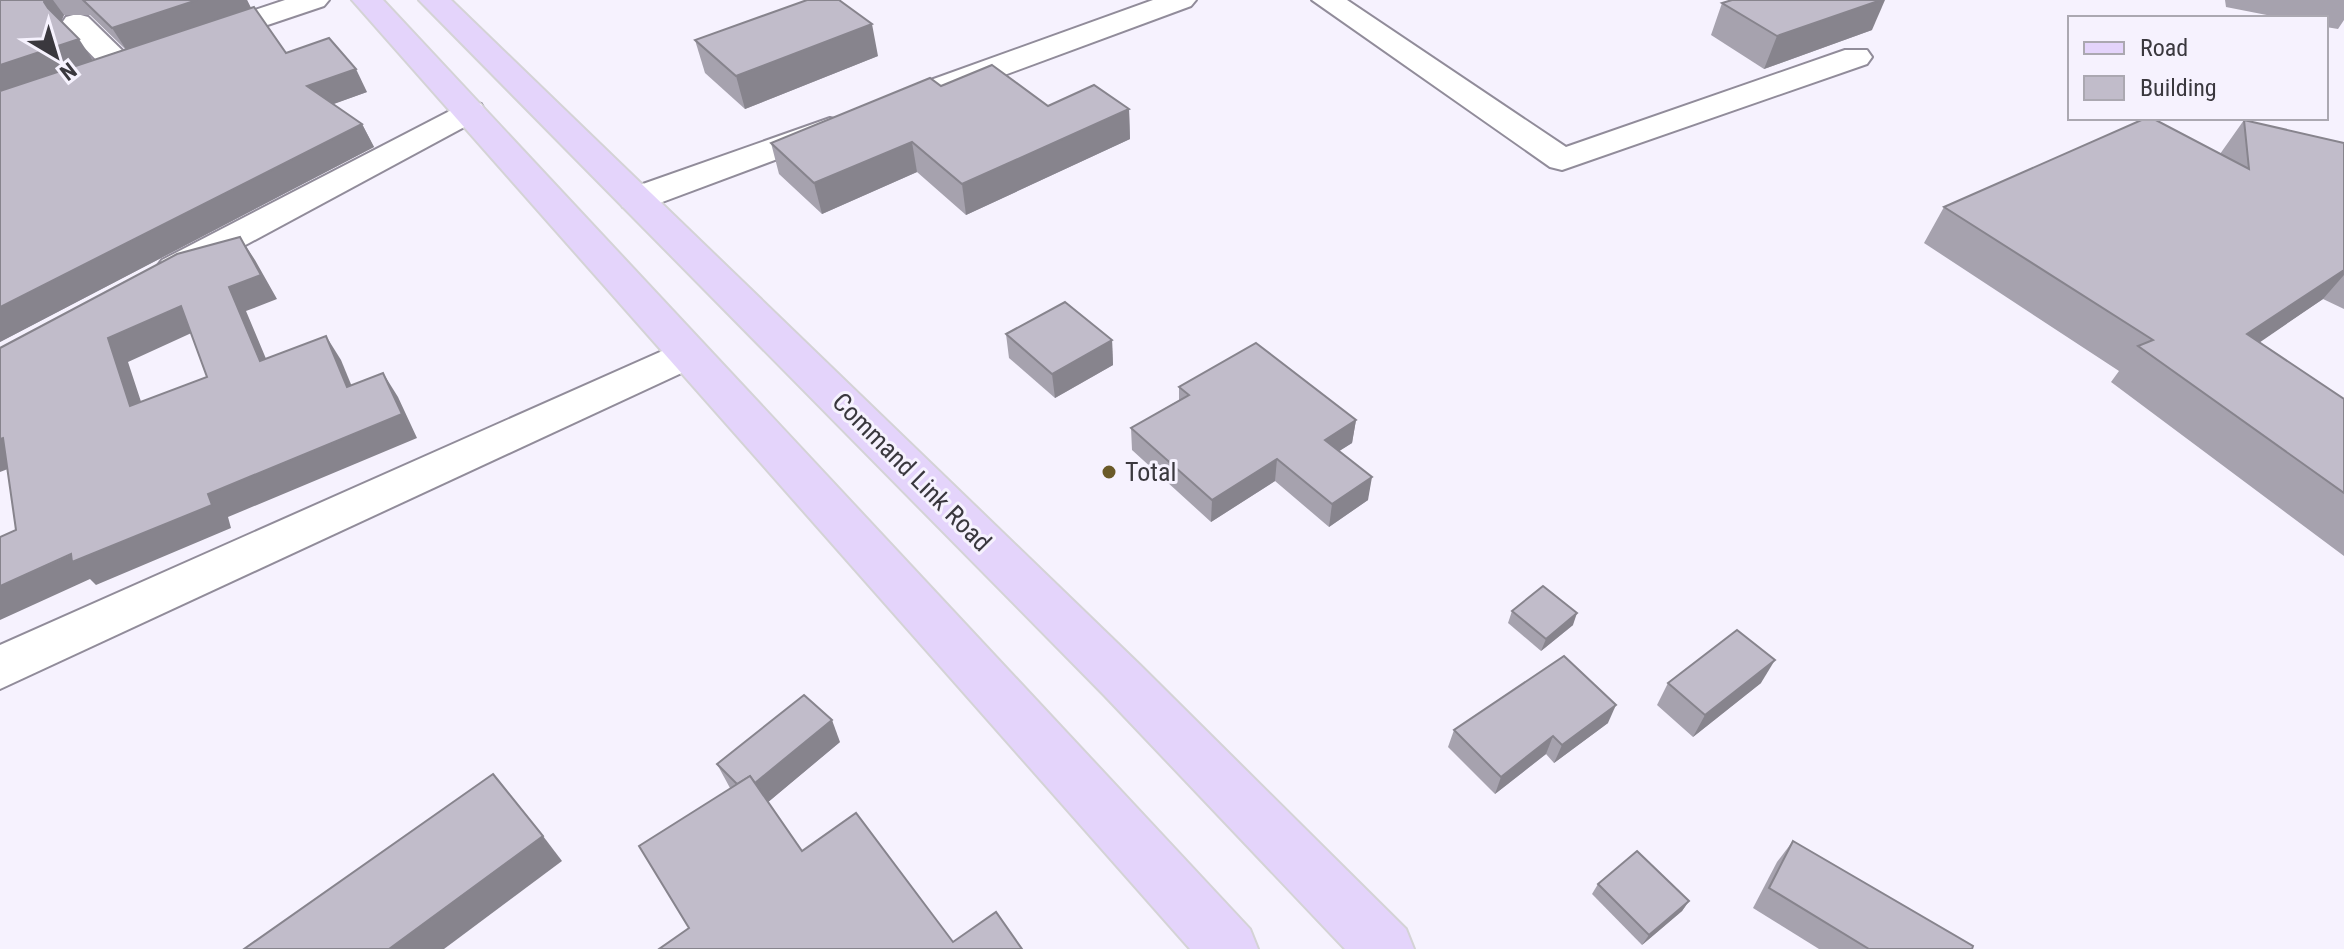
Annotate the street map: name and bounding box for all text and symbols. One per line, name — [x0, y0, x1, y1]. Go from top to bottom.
north arrow — [16, 16, 96, 96]
legend — [2068, 16, 2328, 120]
text: Road — [2140, 34, 2188, 62]
text: N — [55, 57, 81, 85]
text: Building — [2140, 74, 2217, 102]
street label: Command Link Road — [827, 387, 997, 557]
place label: Total — [1125, 457, 1176, 487]
marker: Total — [1100, 463, 1118, 481]

